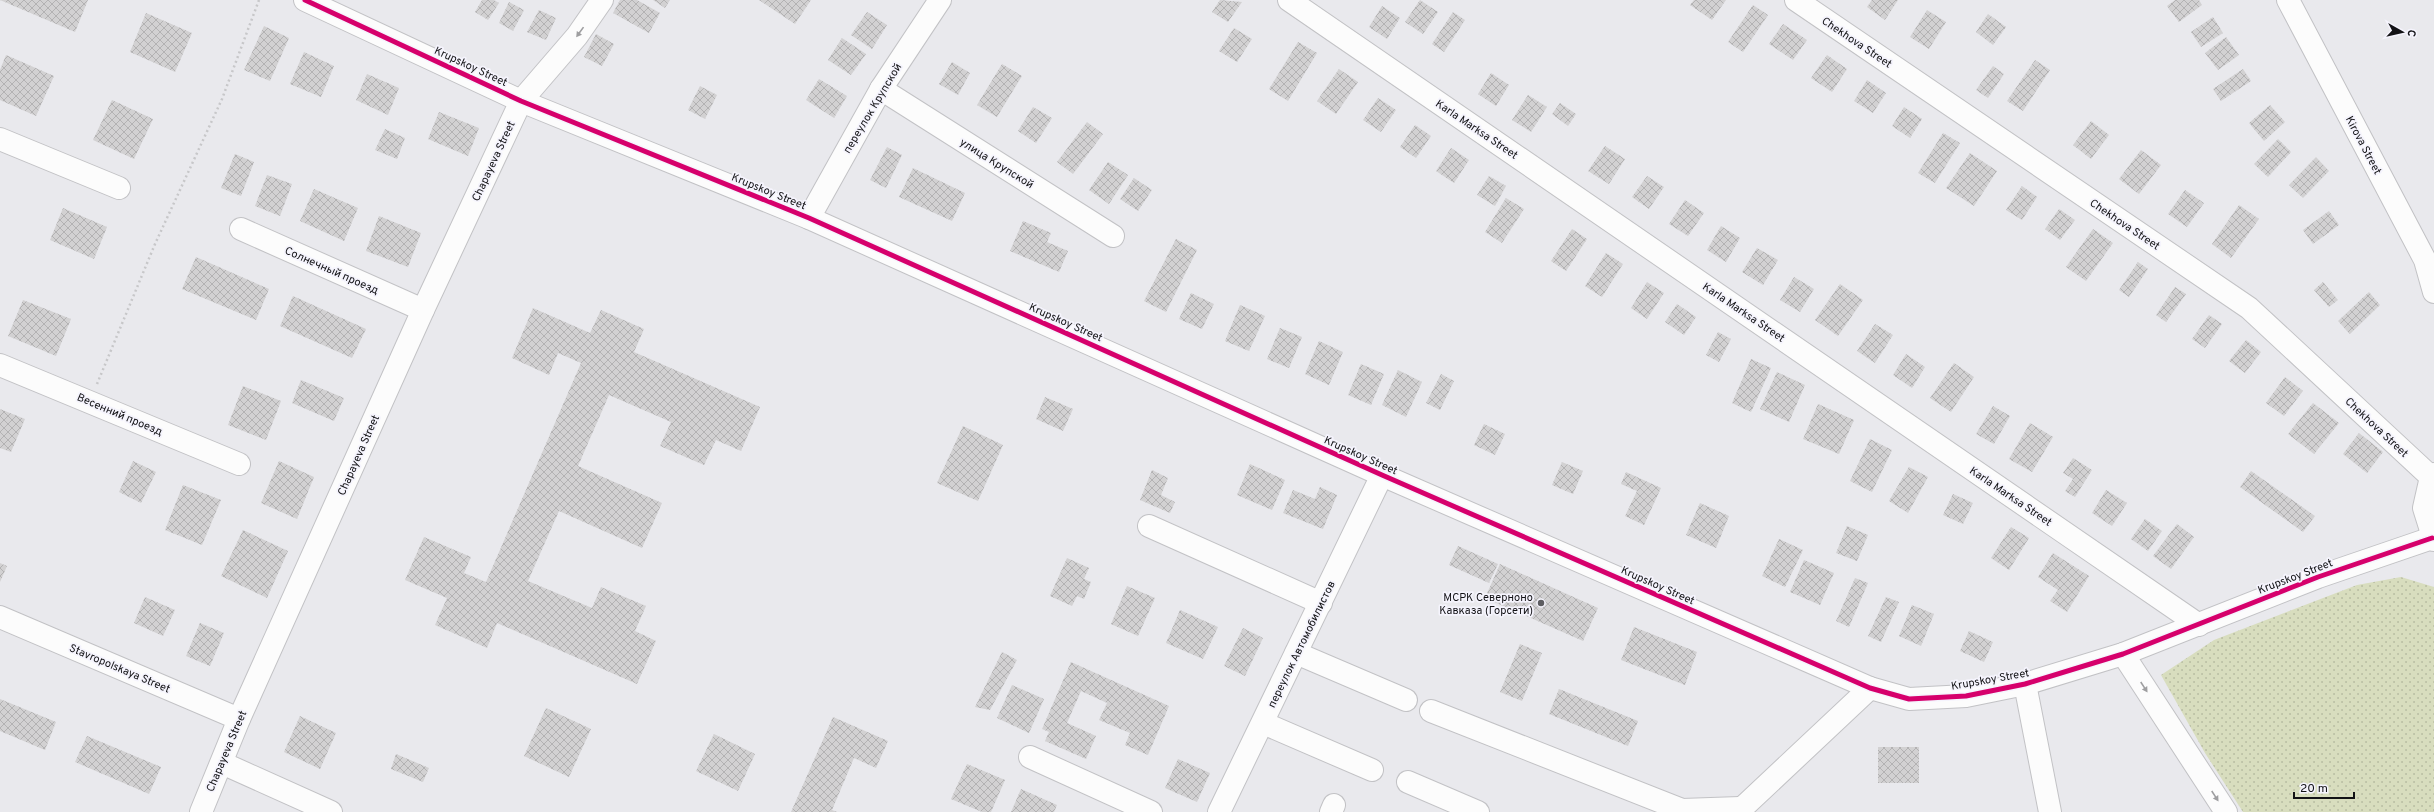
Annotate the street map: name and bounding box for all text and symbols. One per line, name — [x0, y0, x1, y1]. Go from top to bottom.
north arrow — [2382, 12, 2422, 52]
street label: Chekhova Street — [1819, 14, 1894, 71]
one-way arrow — [576, 27, 584, 37]
text: С — [2403, 29, 2418, 38]
street label: Krupskoy Street — [432, 44, 509, 90]
street label: переулок Крупской — [840, 61, 905, 156]
street label: Karla Marksa Street — [1433, 97, 1520, 163]
street label: Kirova Street — [2342, 114, 2384, 177]
street label: Chapayeva Street — [469, 119, 519, 204]
street label: улица Крупской — [957, 136, 1036, 192]
street label: Krupskoy Street — [729, 171, 808, 213]
street label: Chekhova Street — [2087, 196, 2162, 253]
street label: Солнечный проезд — [282, 244, 381, 298]
street label: Karla Marksa Street — [1700, 280, 1787, 346]
street label: Krupskoy Street — [1027, 300, 1105, 345]
street label: Весенний проезд — [75, 391, 165, 439]
street label: Chekhova Street — [2342, 395, 2411, 461]
street label: Chapayeva Street — [335, 413, 383, 498]
street label: Krupskoy Street — [1322, 433, 1400, 478]
street label: Karla Marksa Street — [1967, 464, 2054, 530]
street label: Krupskoy Street — [2256, 556, 2335, 598]
street label: Krupskoy Street — [1619, 563, 1697, 608]
street label: переулок Автомобилистов — [1265, 579, 1339, 710]
place label: МСРК Северноно Кавказа (Горсети) — [1439, 591, 1533, 618]
marker: МСРК Северноно Кавказа (Горсети) — [1536, 598, 1546, 608]
street label: Stavropolskaya Street — [67, 641, 172, 697]
street label: Krupskoy Street — [1950, 666, 2030, 694]
one-way arrow — [2140, 682, 2148, 692]
street label: Chapayeva Street — [203, 709, 250, 794]
scale bar — [2294, 774, 2354, 800]
text: 20 m — [2300, 781, 2328, 797]
one-way arrow — [2211, 790, 2219, 801]

